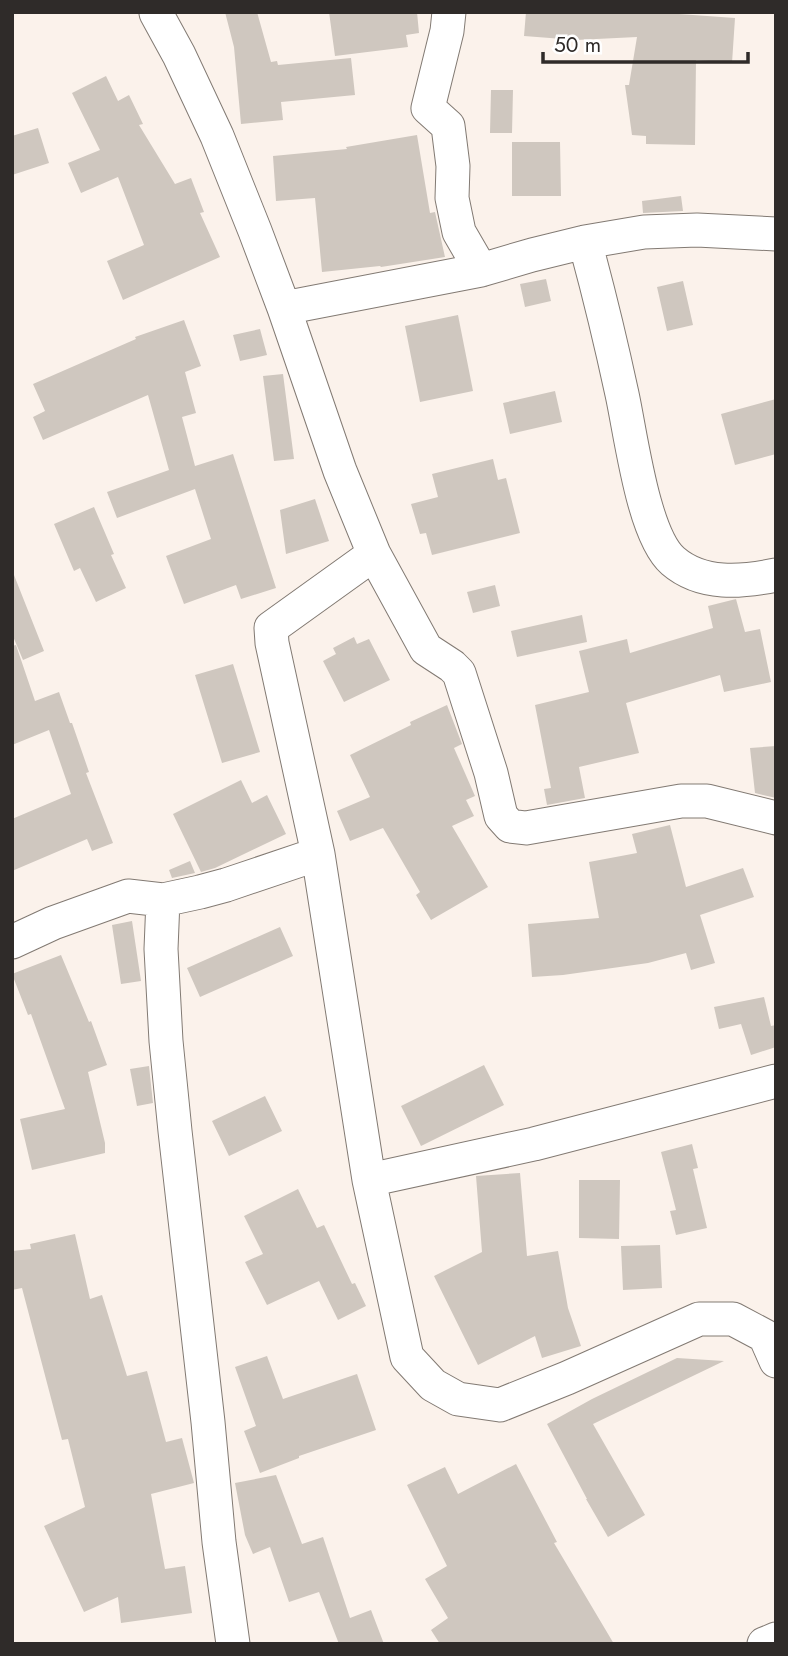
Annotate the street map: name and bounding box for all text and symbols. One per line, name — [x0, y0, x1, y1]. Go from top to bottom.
scale bar — [543, 21, 748, 65]
text: 50 m — [554, 30, 601, 60]

